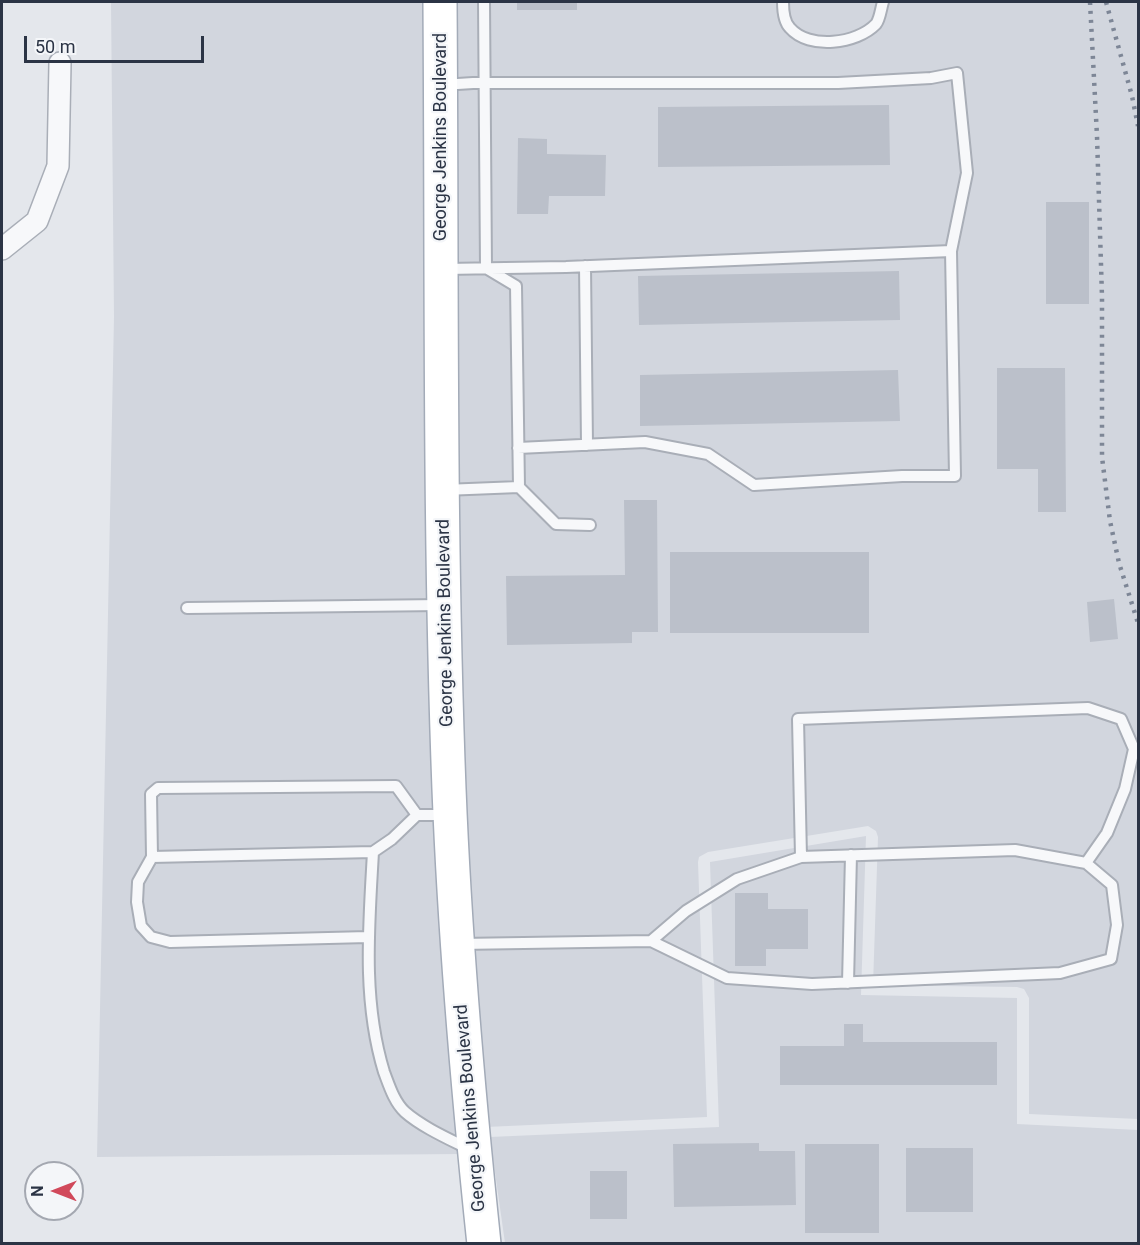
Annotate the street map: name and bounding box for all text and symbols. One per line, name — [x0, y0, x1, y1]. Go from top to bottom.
scale bar — [27, 24, 207, 62]
street label: George Jenkins Boulevard — [430, 33, 452, 241]
text: 50 m — [35, 36, 75, 57]
street label: George Jenkins Boulevard — [433, 519, 459, 727]
street label: George Jenkins Boulevard — [451, 1003, 491, 1213]
north arrow — [24, 1161, 84, 1221]
text: N — [28, 1185, 47, 1197]

